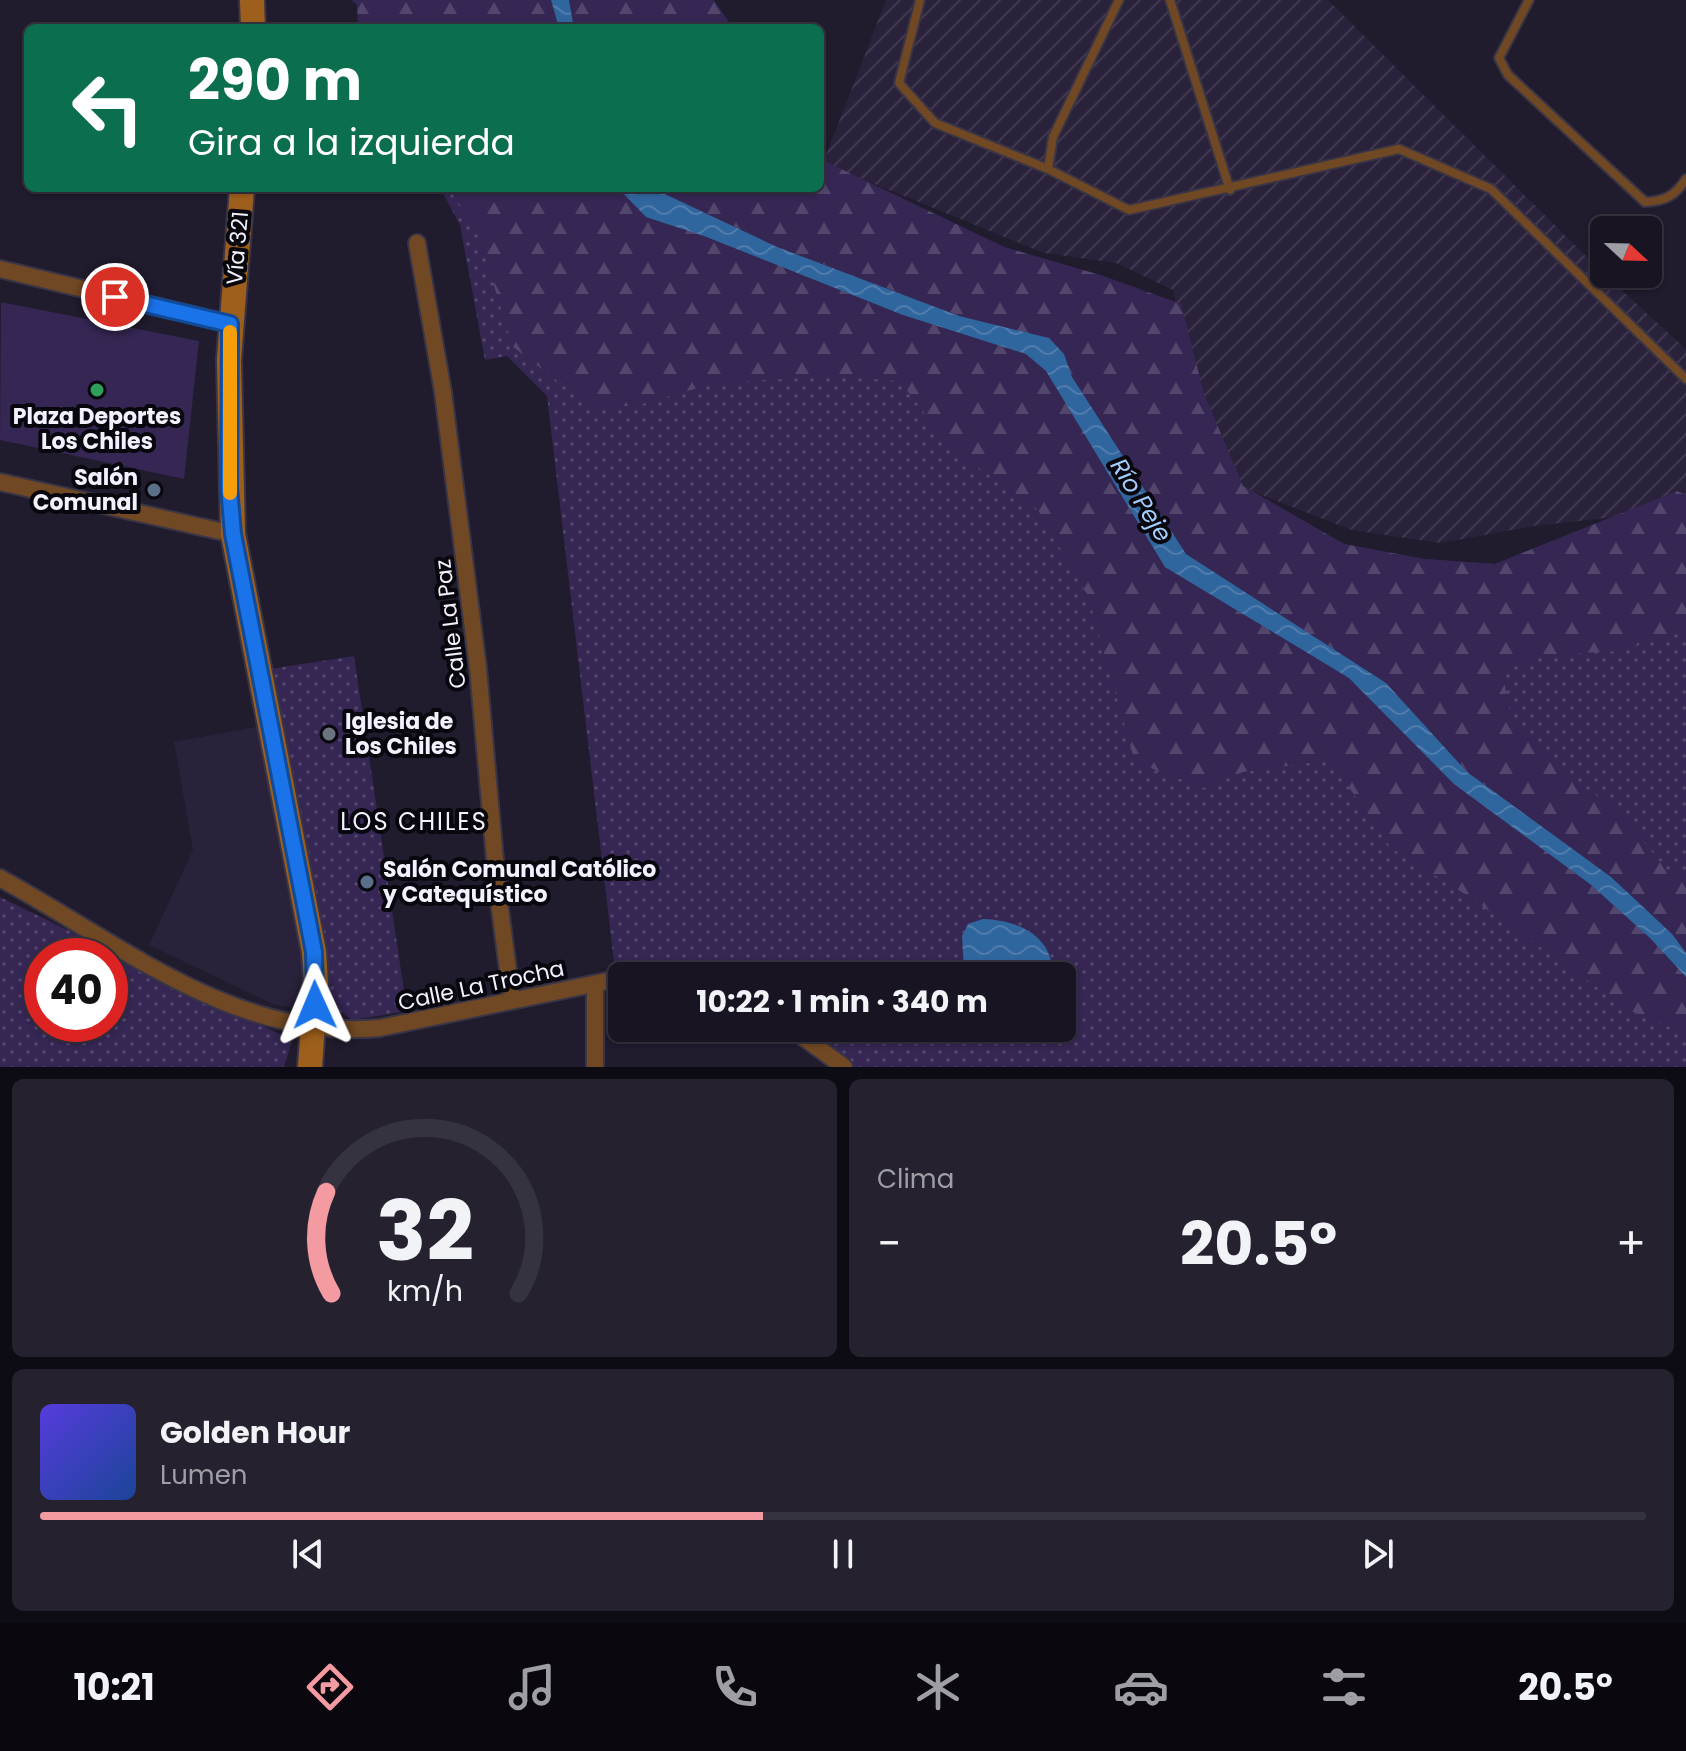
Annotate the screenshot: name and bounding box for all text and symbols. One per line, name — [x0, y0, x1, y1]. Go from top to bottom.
text: 290 m — [188, 41, 362, 120]
icon: left — [56, 56, 160, 160]
text: Gira a la izquierda — [188, 117, 515, 168]
street label: Vía 321 — [219, 210, 256, 286]
north arrow — [1590, 216, 1662, 288]
map controls — [1590, 216, 1662, 288]
pin — [81, 263, 149, 331]
icon: arrive — [93, 275, 137, 319]
marker: Plaza Deportes Los Chiles — [88, 381, 106, 399]
place label: Plaza Deportes Los Chiles — [13, 401, 181, 457]
water label: Río Peje — [1103, 452, 1180, 548]
place label: Salón Comunal — [33, 462, 138, 518]
marker: Salón Comunal — [145, 481, 163, 499]
street label: Calle La Paz — [427, 557, 474, 690]
place label: Iglesia de Los Chiles — [345, 706, 457, 762]
marker: Iglesia de Los Chiles — [320, 725, 338, 743]
district label: LOS CHILES — [340, 805, 488, 838]
place label: Salón Comunal Católico y Catequístico — [382, 854, 656, 910]
marker: Salón Comunal Católico y Catequístico — [358, 873, 376, 891]
speed limit sign: 40 — [24, 938, 128, 1042]
street label: Calle La Trocha — [395, 953, 567, 1018]
position arrow — [273, 963, 357, 1047]
text: 10:22 · 1 min · 340 m — [696, 980, 988, 1023]
text: Clima — [877, 1161, 954, 1197]
text: 32 — [376, 1173, 473, 1289]
text: 20.5° — [1180, 1202, 1337, 1286]
text: − — [877, 1213, 901, 1274]
text: + — [1616, 1213, 1646, 1274]
text: km/h — [386, 1271, 463, 1311]
text: Golden Hour — [160, 1411, 350, 1454]
text: Lumen — [160, 1457, 247, 1493]
icon: previous — [286, 1532, 330, 1576]
icon: pause — [821, 1532, 865, 1576]
icon: next — [1356, 1532, 1400, 1576]
icon: directions — [302, 1659, 358, 1715]
icon: music — [504, 1659, 560, 1715]
icon: phone — [707, 1659, 763, 1715]
icon: climate — [910, 1659, 966, 1715]
icon: car — [1113, 1659, 1169, 1715]
icon: filters — [1316, 1659, 1372, 1715]
text: 10:21 — [73, 1662, 155, 1713]
text: 20.5° — [1518, 1662, 1613, 1713]

